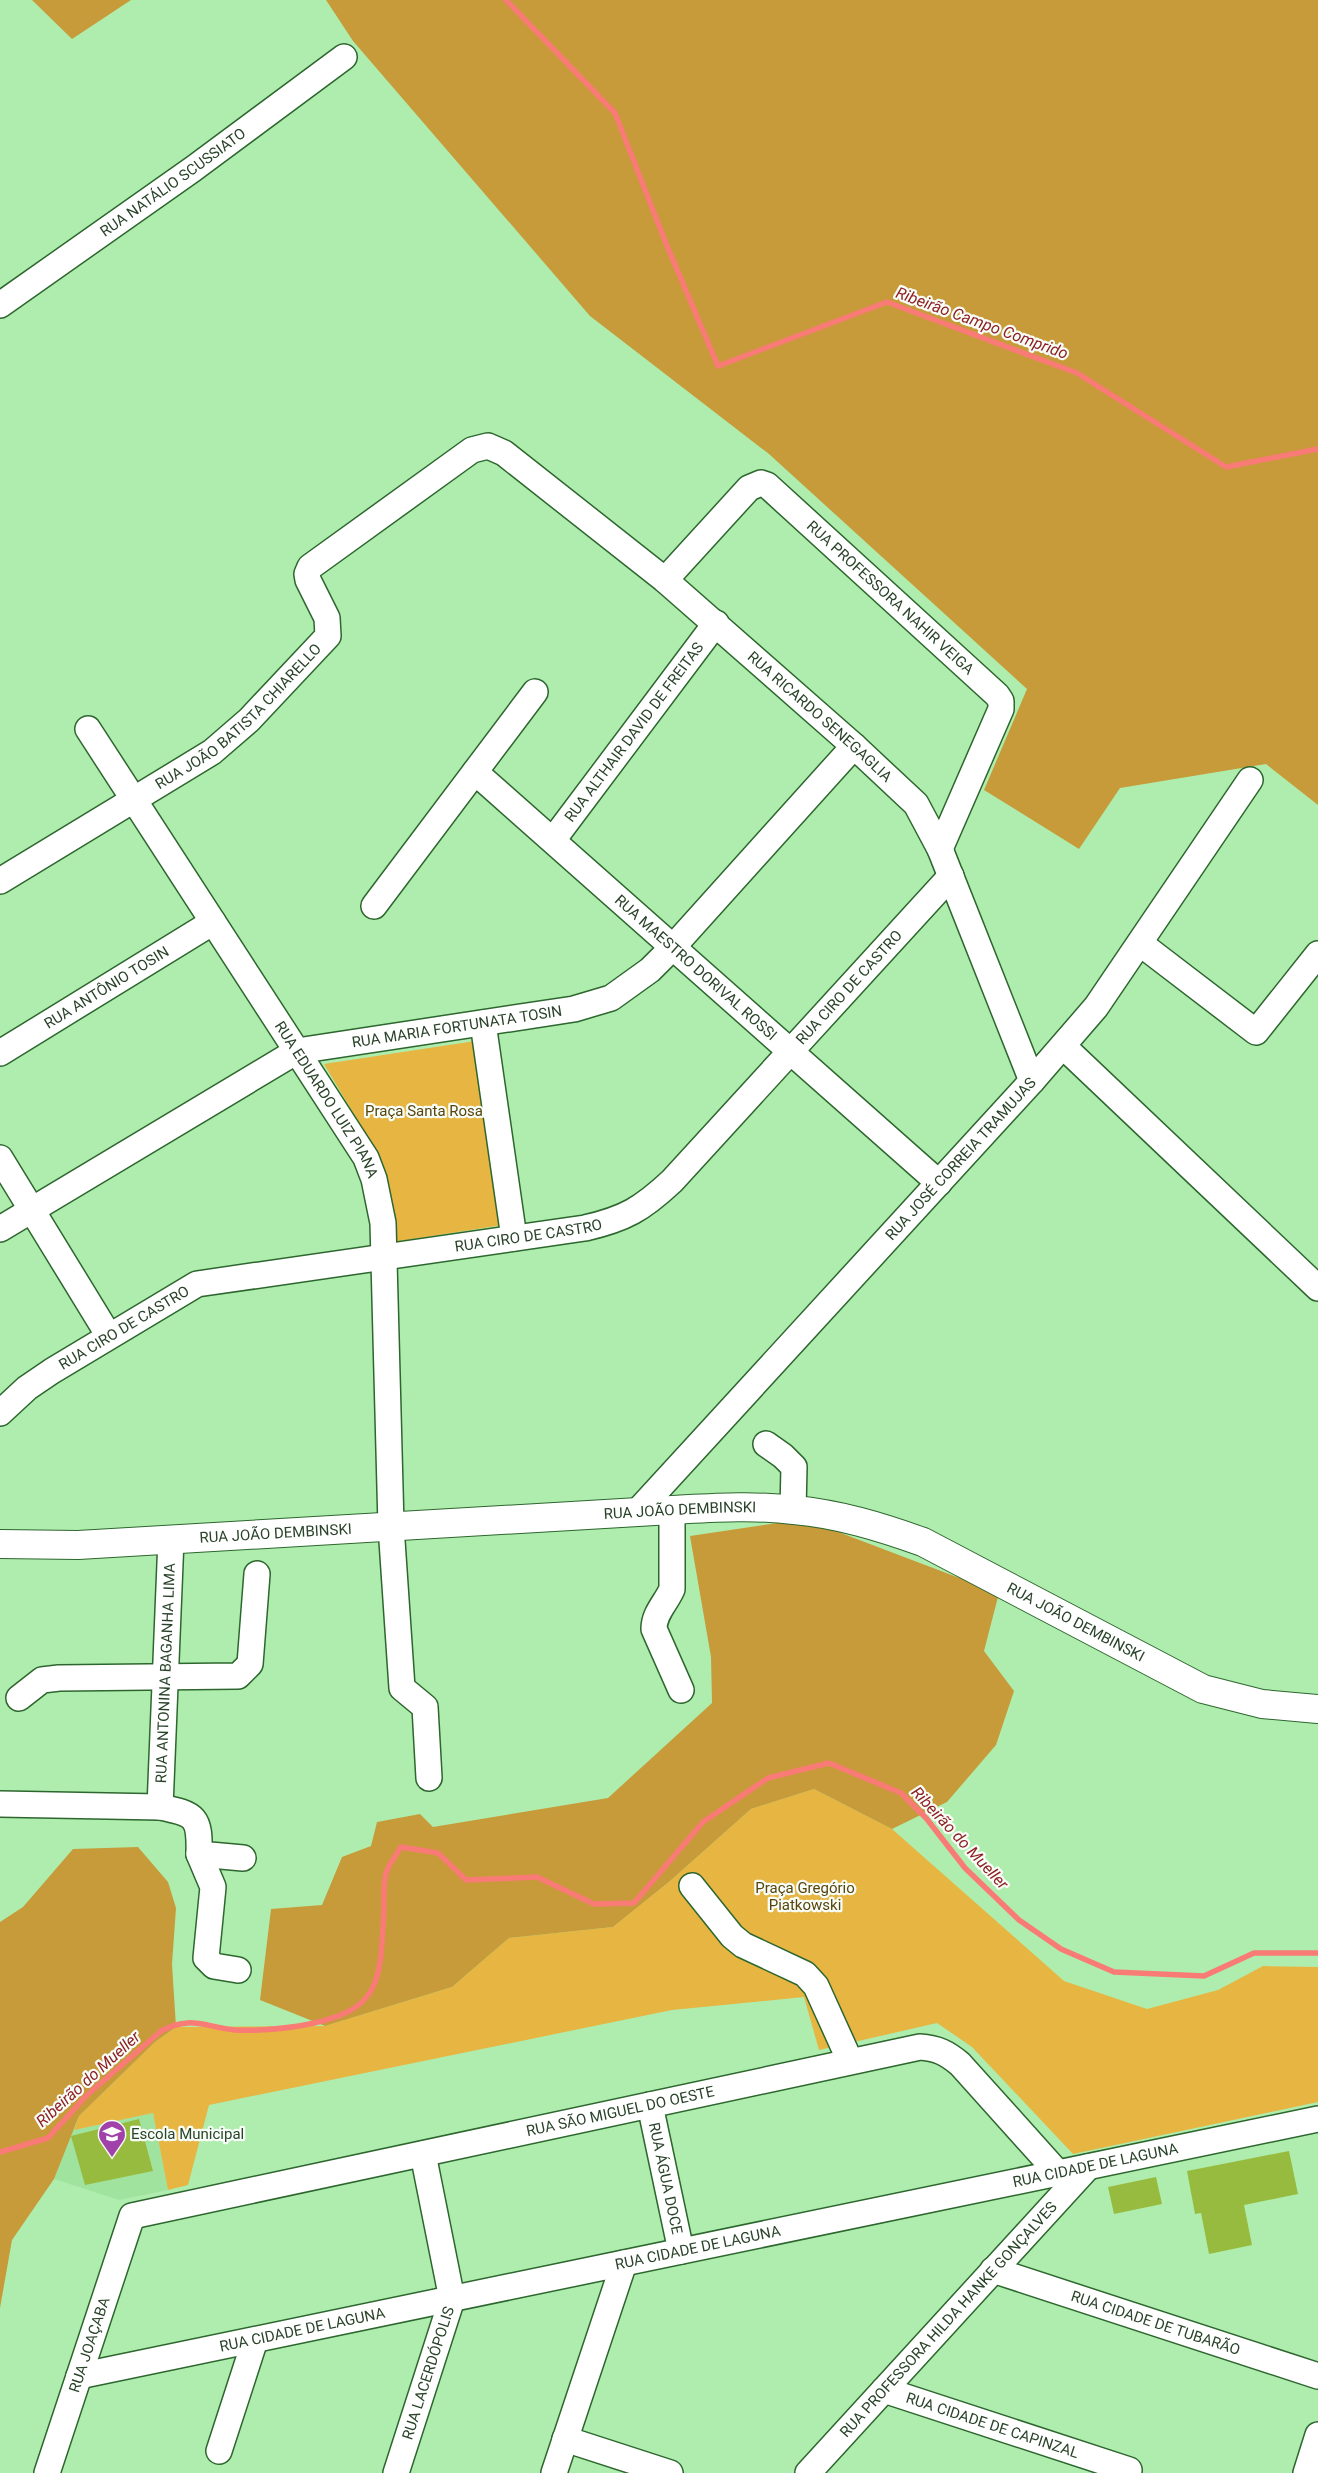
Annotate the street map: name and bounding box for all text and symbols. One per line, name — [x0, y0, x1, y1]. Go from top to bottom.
street label: RUA NATÁLIO SCUSSIATO — [97, 124, 249, 241]
water label: Ribeirão Campo Comprido — [893, 283, 1071, 363]
street label: RUA PROFESSORA NAHIR VEIGA — [803, 517, 978, 679]
street label: RUA ALTHAIR DAVID DE FREITAS — [561, 639, 707, 825]
street label: RUA JOÃO BATISTA CHIARELLO — [152, 640, 325, 793]
street label: RUA RICARDO SENEGAGLIA — [744, 648, 896, 786]
street label: RUA MAESTRO DORIVAL ROSSI — [611, 891, 781, 1044]
street label: RUA CIRO DE CASTRO — [792, 926, 906, 1048]
street label: RUA ANTÔNIO TOSIN — [41, 942, 172, 1033]
street label: RUA MARIA FORTUNATA TOSIN — [351, 1002, 563, 1052]
street label: RUA EDUARDO LUIZ PIANA — [271, 1018, 382, 1181]
street label: RUA JOSÉ CORREIA TRAMUJAS — [882, 1074, 1040, 1244]
park label: Praça Santa Rosa — [365, 1102, 483, 1120]
street label: RUA CIRO DE CASTRO — [454, 1215, 604, 1256]
street label: RUA CIRO DE CASTRO — [56, 1282, 192, 1374]
street label: RUA JOÃO DEMBINSKI — [603, 1498, 756, 1523]
street label: RUA JOÃO DEMBINSKI — [199, 1520, 352, 1547]
street label: RUA ANTONINA BAGANHA LIMA — [152, 1562, 179, 1784]
street label: RUA JOÃO DEMBINSKI — [1004, 1579, 1148, 1666]
water label: Ribeirão do Mueller — [908, 1783, 1013, 1894]
park label: Praça Gregório Piatkowski — [755, 1879, 855, 1914]
water label: Ribeirão do Mueller — [32, 2027, 144, 2131]
street label: RUA SÃO MIGUEL DO OESTE — [525, 2082, 716, 2140]
school or university icon: Escola Municipal — [97, 2119, 127, 2158]
street label: RUA ÁGUA DOCE — [645, 2121, 686, 2236]
place label: Escola Municipal — [131, 2125, 244, 2143]
street label: RUA CIDADE DE LAGUNA — [1011, 2139, 1180, 2191]
street label: RUA PROFESSORA HILDA HANKE GONÇALVES — [836, 2198, 1061, 2441]
street label: RUA CIDADE DE LAGUNA — [614, 2222, 782, 2274]
street label: RUA CIDADE DE TUBARÃO — [1069, 2287, 1242, 2359]
street label: RUA JOAÇABA — [65, 2295, 114, 2395]
street label: RUA CIDADE DE LAGUNA — [218, 2304, 387, 2356]
street label: RUA LACERDÓPOLIS — [398, 2304, 458, 2442]
street label: RUA CIDADE DE CAPINZAL — [904, 2389, 1081, 2462]

